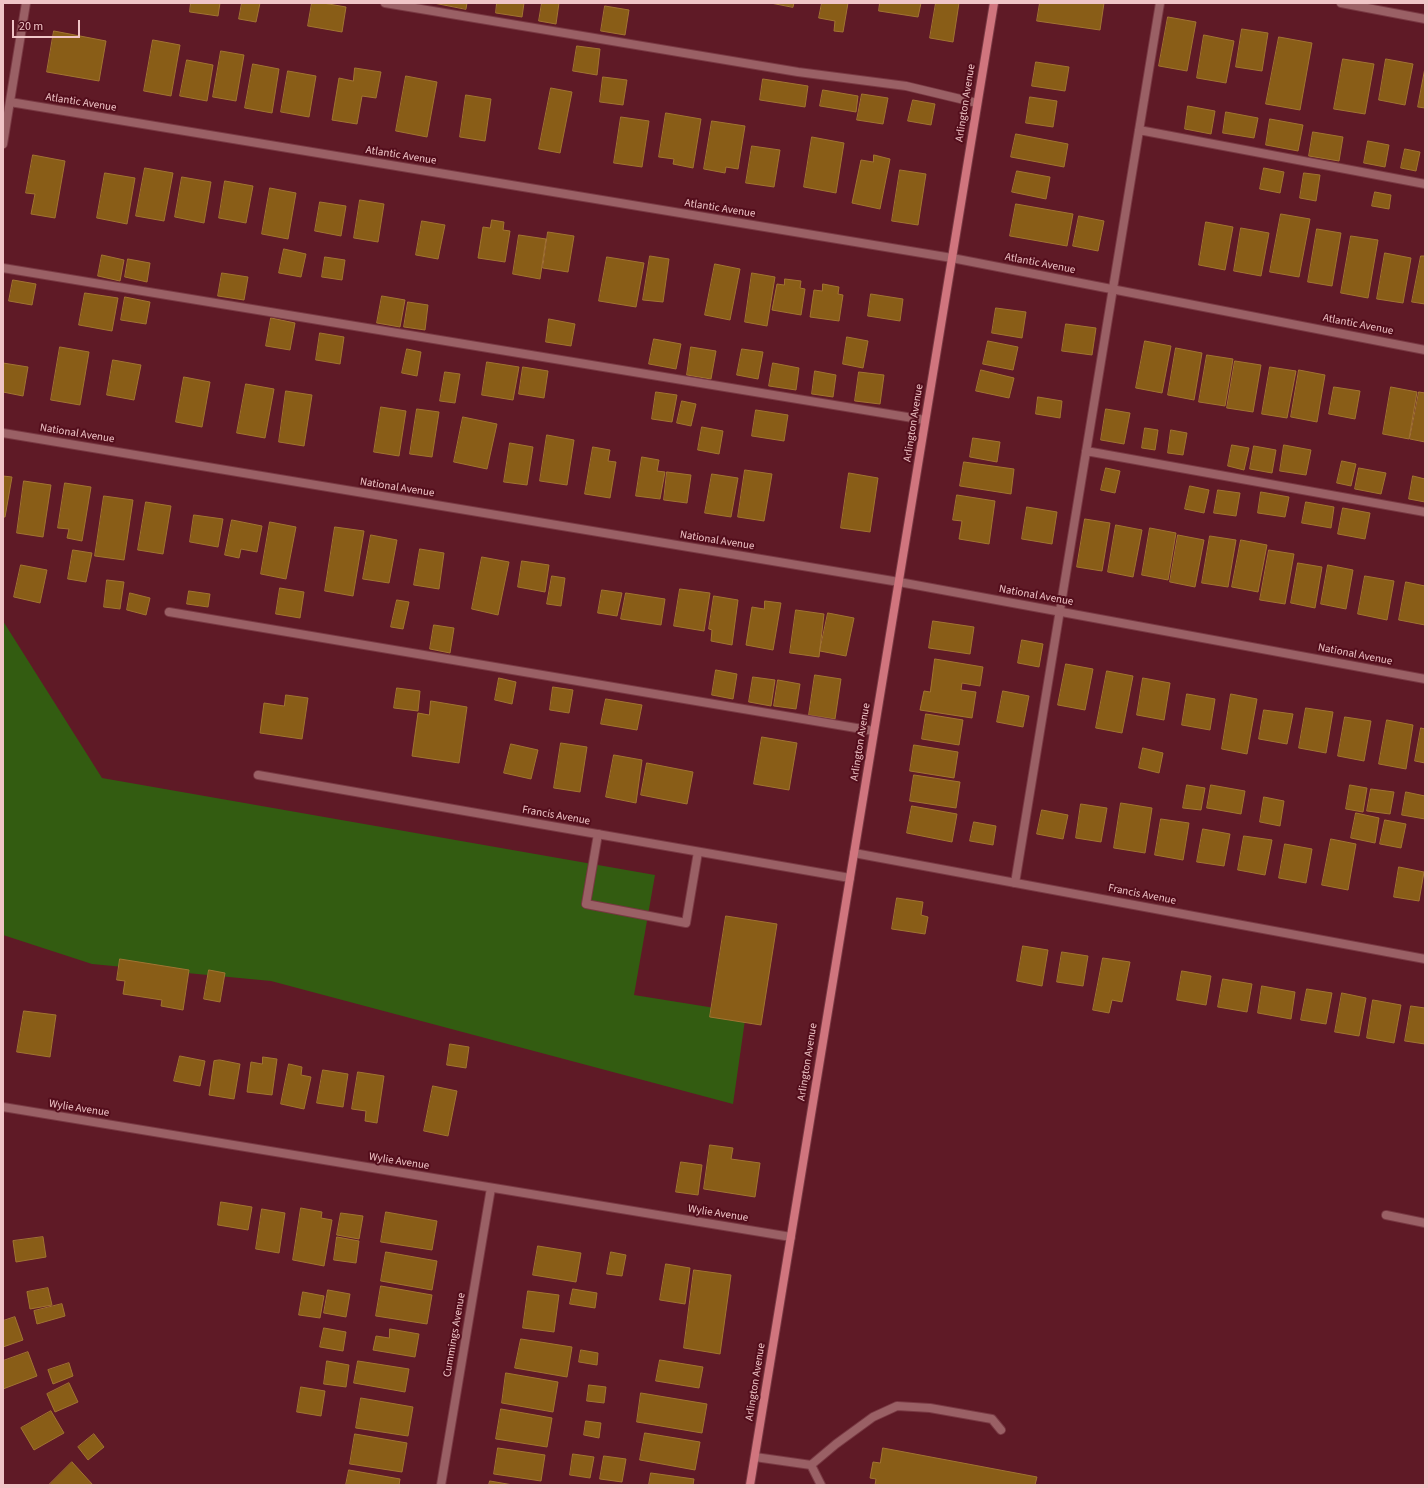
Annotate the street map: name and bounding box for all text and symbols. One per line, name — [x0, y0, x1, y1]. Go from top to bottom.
scale bar — [14, 12, 82, 38]
text: 20 m — [19, 18, 43, 35]
street label: Arlington Avenue — [953, 63, 979, 143]
street label: Atlantic Avenue — [45, 91, 117, 115]
street label: Atlantic Avenue — [365, 144, 437, 168]
street label: Atlantic Avenue — [684, 197, 756, 221]
street label: Atlantic Avenue — [1004, 251, 1076, 277]
street label: Atlantic Avenue — [1322, 312, 1394, 338]
street label: Arlington Avenue — [901, 383, 927, 463]
street label: National Avenue — [39, 422, 115, 446]
street label: National Avenue — [359, 476, 435, 500]
street label: National Avenue — [679, 529, 755, 553]
street label: National Avenue — [998, 583, 1074, 609]
street label: National Avenue — [1317, 641, 1393, 669]
street label: Arlington Avenue — [848, 702, 874, 782]
street label: Francis Avenue — [521, 804, 591, 828]
street label: Francis Avenue — [1107, 882, 1177, 908]
street label: Arlington Avenue — [795, 1022, 821, 1102]
street label: Wylie Avenue — [48, 1098, 110, 1120]
street label: Wylie Avenue — [368, 1151, 430, 1173]
street label: Wylie Avenue — [687, 1203, 749, 1225]
street label: Cummings Avenue — [441, 1292, 469, 1378]
street label: Arlington Avenue — [743, 1342, 769, 1422]

